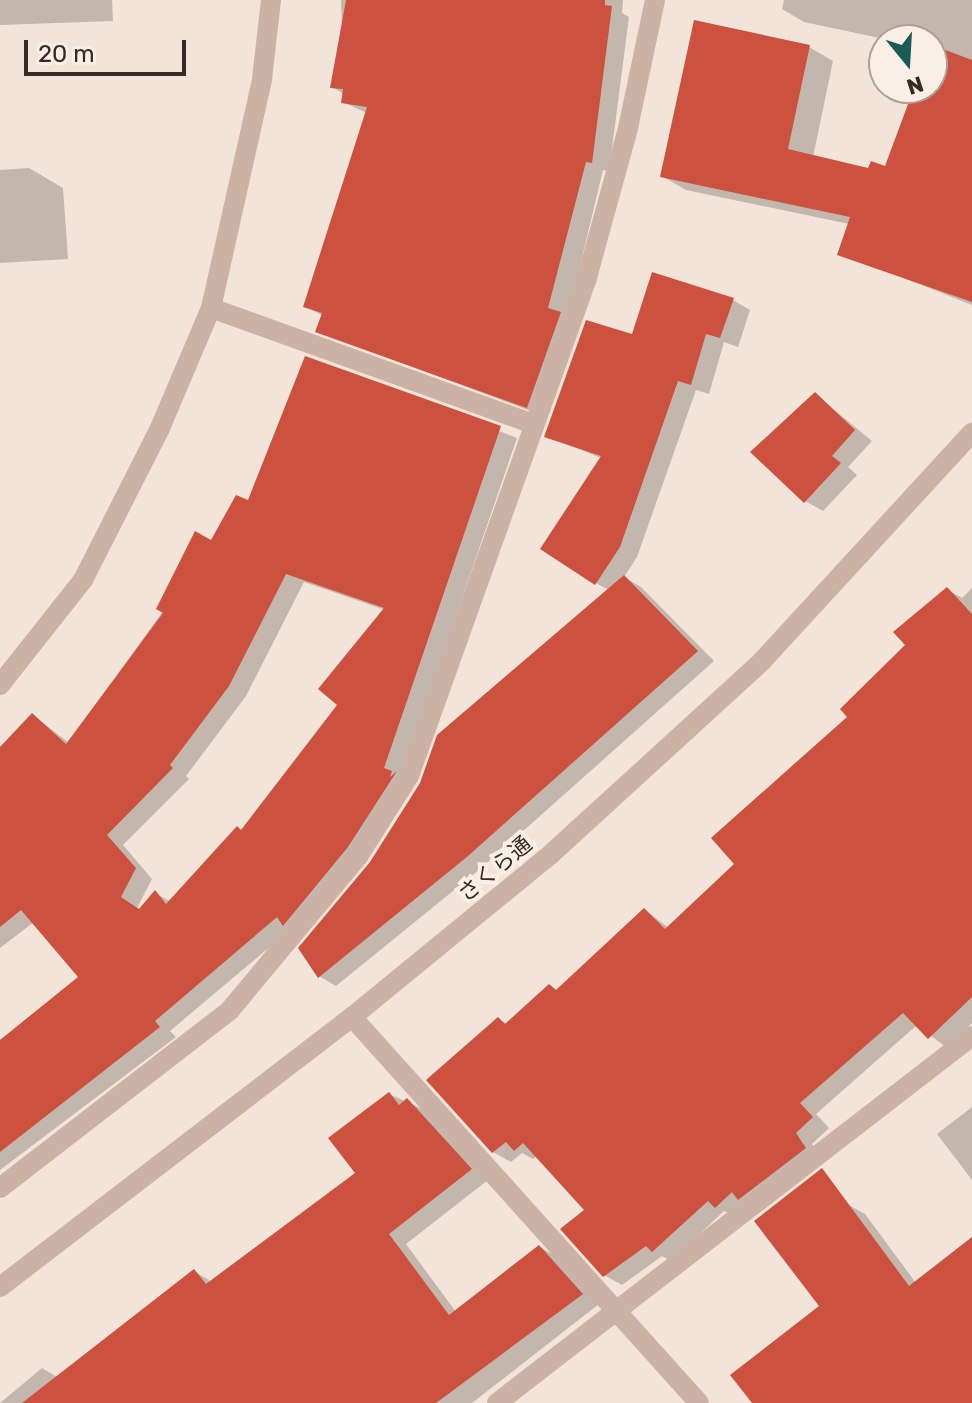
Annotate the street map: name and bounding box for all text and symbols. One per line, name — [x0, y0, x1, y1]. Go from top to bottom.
scale bar — [28, 24, 190, 74]
north arrow — [868, 24, 948, 104]
text: 20 m — [38, 40, 95, 68]
text: N — [903, 70, 927, 101]
street label: さくら通 — [453, 831, 537, 907]

